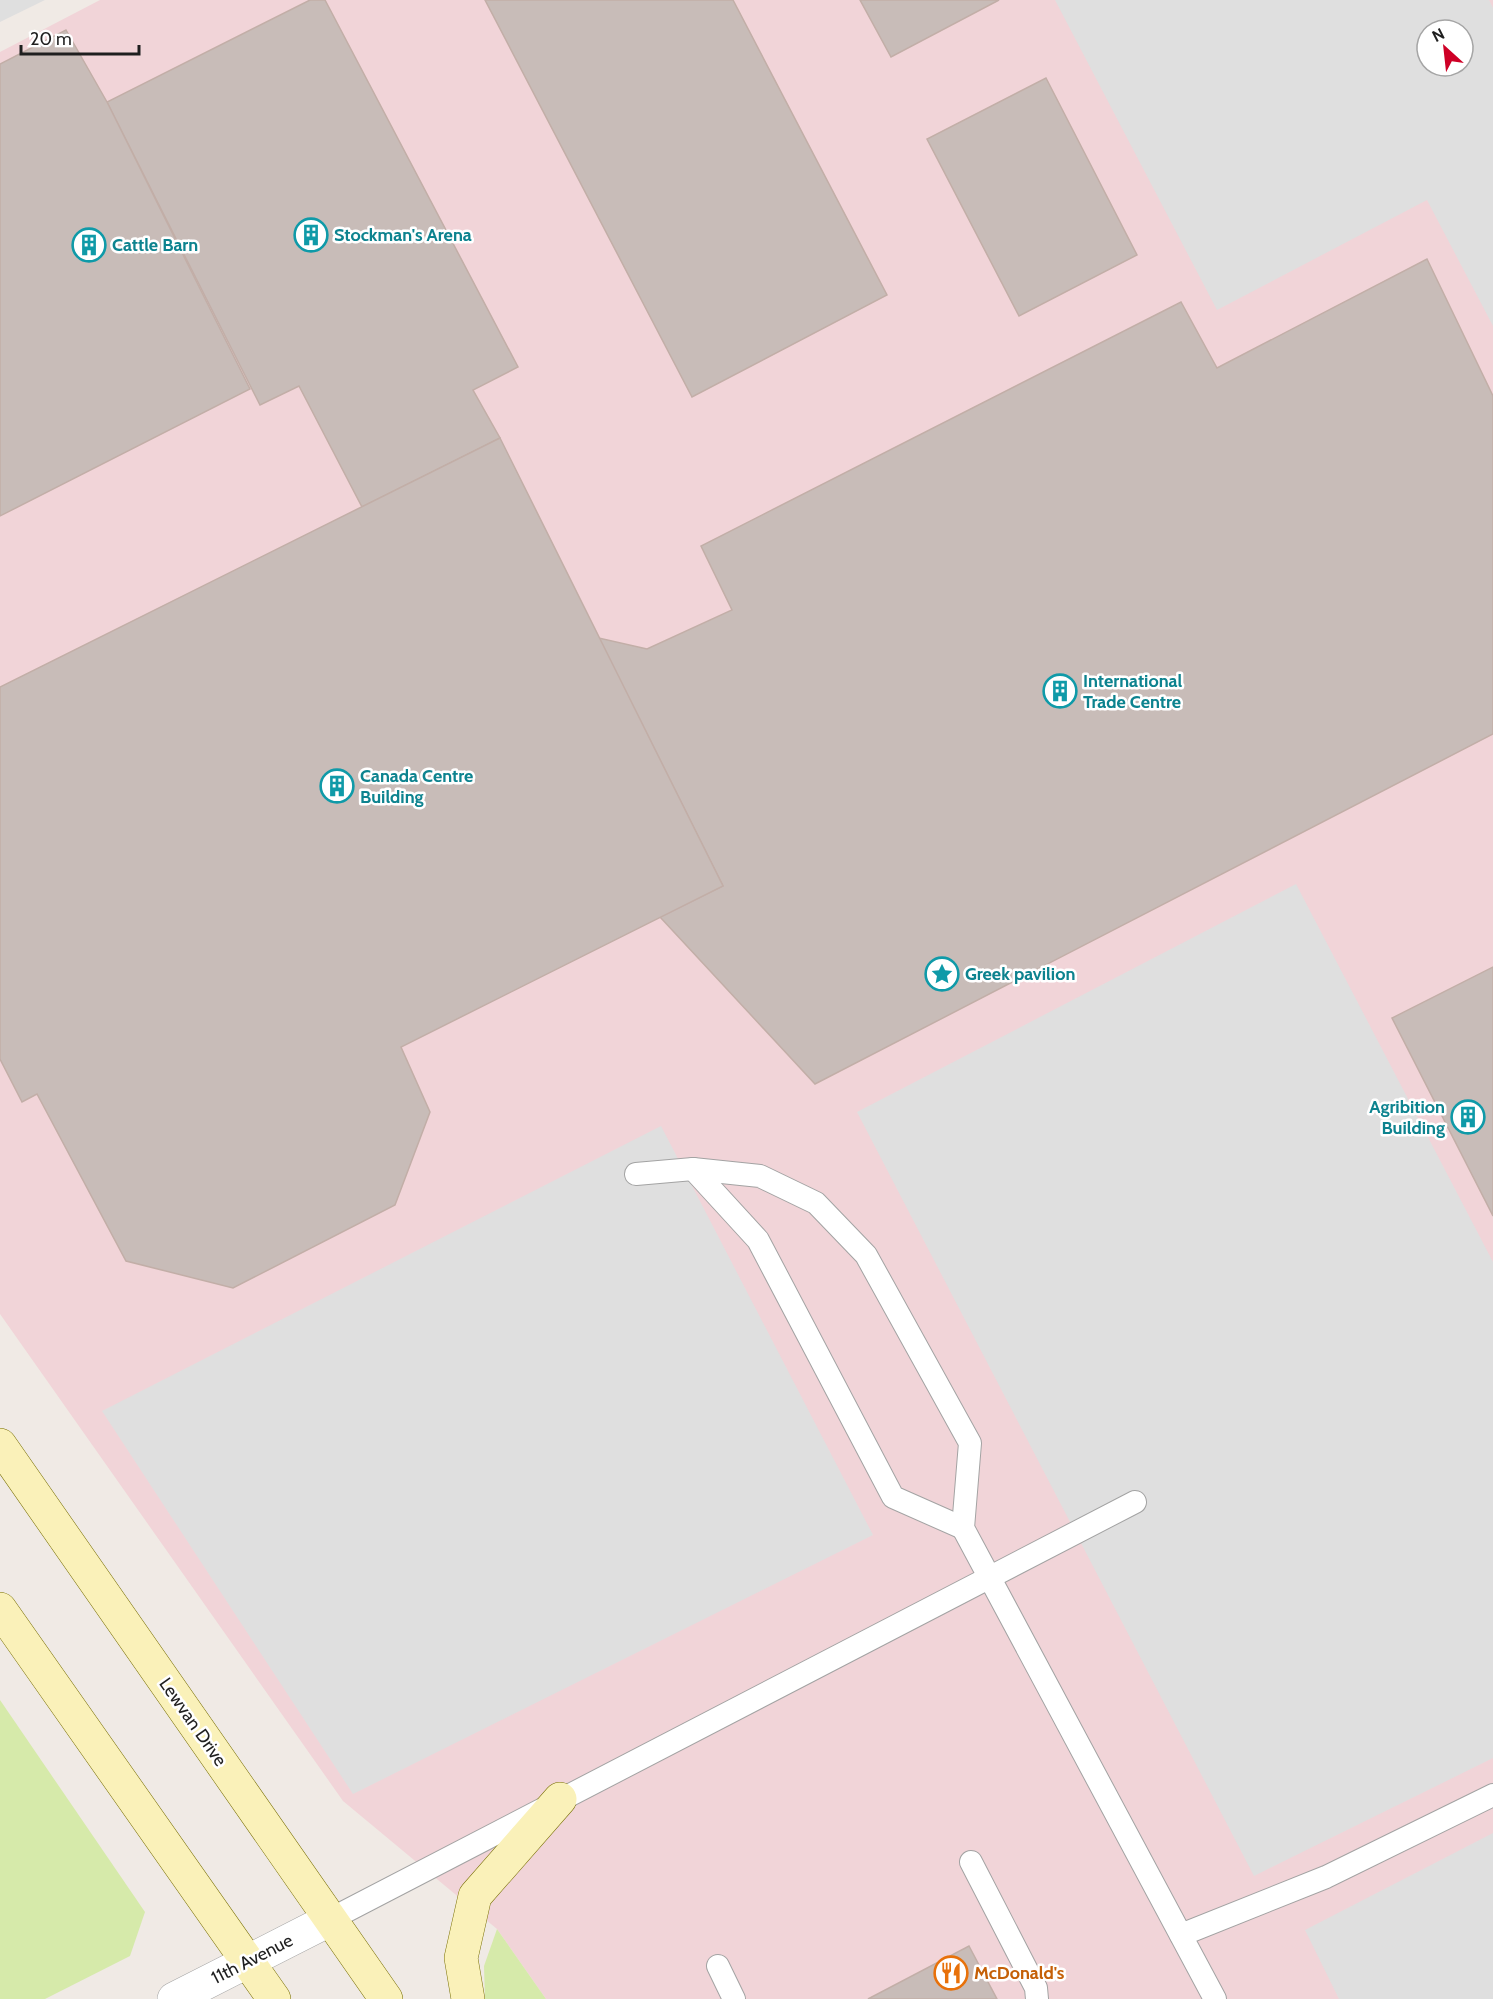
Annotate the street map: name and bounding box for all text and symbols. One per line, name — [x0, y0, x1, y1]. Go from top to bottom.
scale bar — [21, 18, 140, 56]
north arrow — [1415, 18, 1475, 78]
text: N — [1429, 24, 1448, 46]
text: 20 m — [30, 28, 72, 50]
building icon: Stockman's Arena — [293, 217, 329, 253]
place label: Stockman's Arena — [334, 224, 472, 246]
building icon: Cattle Barn — [71, 227, 107, 263]
place label: Cattle Barn — [112, 234, 198, 256]
place label: International Trade Centre — [1083, 670, 1183, 713]
building icon: International Trade Centre — [1042, 673, 1078, 709]
place label: Canada Centre Building — [360, 765, 473, 808]
building icon: Canada Centre Building — [319, 768, 355, 804]
place icon: Greek pavilion — [924, 956, 960, 992]
place label: Greek pavilion — [965, 963, 1075, 985]
place label: Agribition Building — [1369, 1096, 1445, 1139]
building icon: Agribition Building — [1450, 1099, 1486, 1135]
street label: Lewvan Drive — [154, 1674, 232, 1770]
street label: 11th Avenue — [207, 1929, 297, 1989]
restaurant icon: McDonald's — [933, 1955, 969, 1991]
place label: McDonald's — [974, 1962, 1065, 1984]

